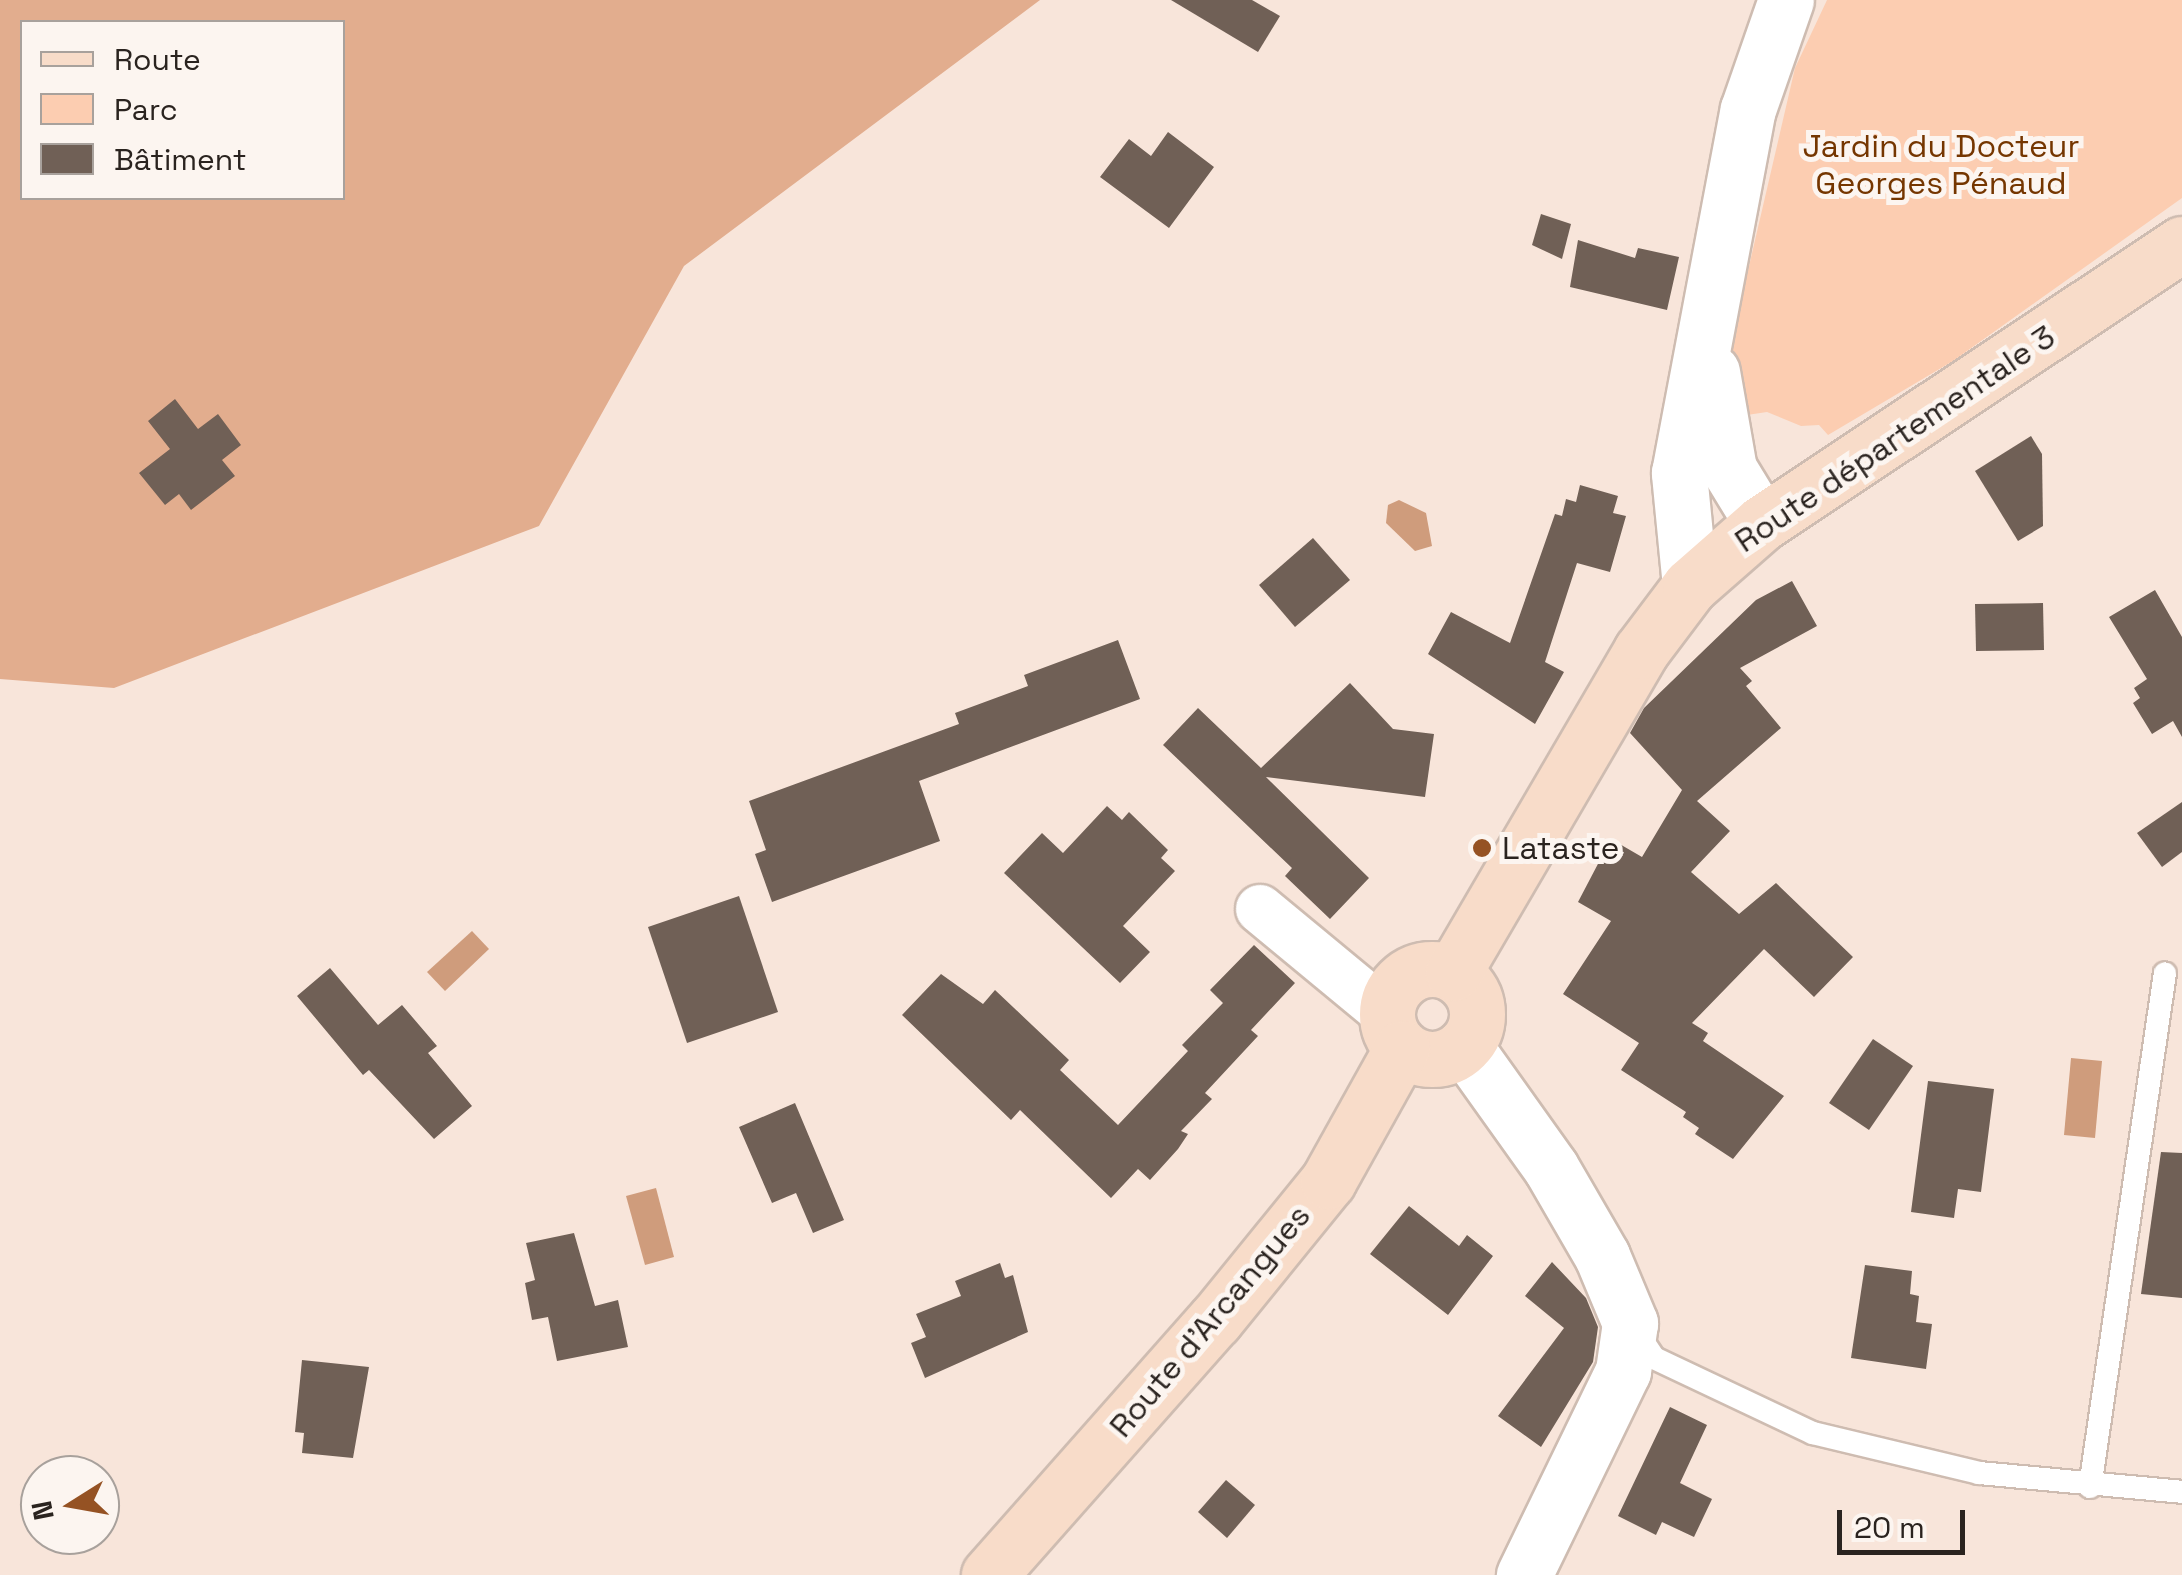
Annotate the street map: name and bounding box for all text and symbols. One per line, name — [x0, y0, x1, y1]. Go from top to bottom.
legend — [20, 20, 345, 200]
text: Route — [114, 40, 201, 79]
text: Parc — [114, 90, 178, 129]
park label: Jardin du Docteur Georges Pénaud — [1802, 128, 2080, 203]
text: Bâtiment — [114, 140, 247, 179]
street label: Route départementale 3 — [1728, 318, 2062, 560]
place label: Lataste — [1502, 829, 1619, 867]
marker: Lataste — [1471, 837, 1493, 859]
street label: Route d'Arcangues — [1102, 1197, 1318, 1445]
north arrow — [20, 1455, 120, 1555]
scale bar — [1842, 1490, 1970, 1552]
text: N — [23, 1498, 62, 1523]
text: 20 m — [1854, 1508, 1925, 1547]

